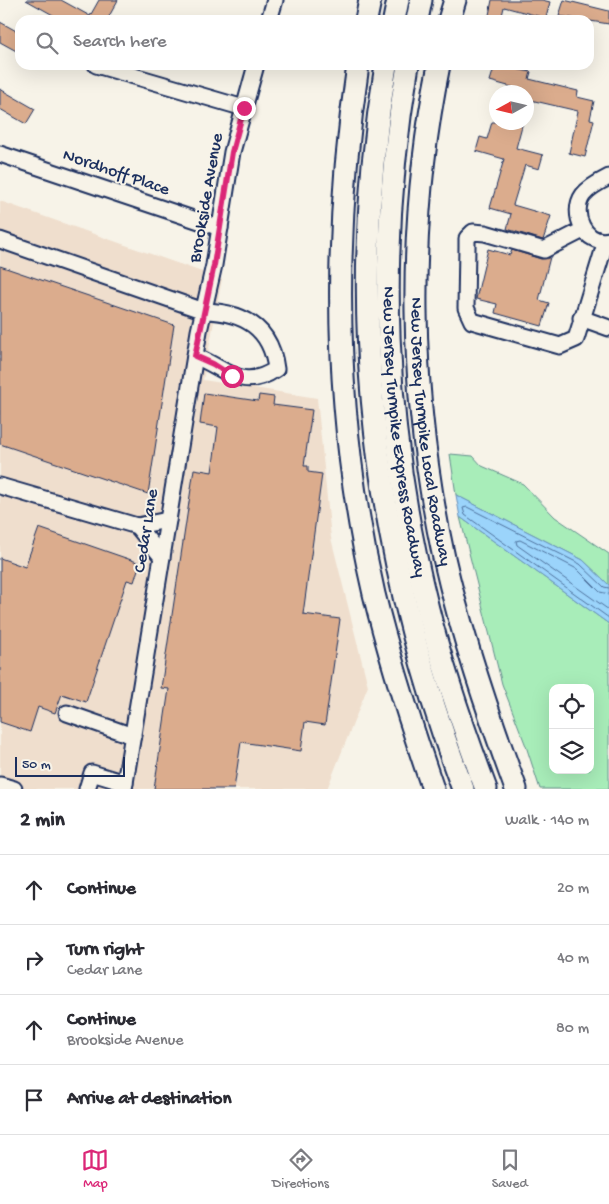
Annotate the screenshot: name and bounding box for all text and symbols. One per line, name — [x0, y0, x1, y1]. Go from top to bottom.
search box — [15, 15, 594, 70]
icon: search — [33, 29, 61, 57]
text: Search here — [73, 31, 167, 54]
north arrow — [489, 85, 534, 130]
route end — [233, 97, 256, 120]
street label: Brookside Avenue — [185, 131, 229, 265]
street label: Nordhoff Place — [60, 145, 173, 201]
street label: New Jersey Turnpike Express Roadway — [378, 286, 431, 579]
street label: New Jersey Turnpike Local Roadway — [405, 297, 456, 568]
route start — [221, 365, 244, 388]
street label: Cedar Lane — [130, 487, 164, 574]
map controls — [549, 684, 594, 774]
button: locate — [549, 684, 594, 729]
button: layers — [549, 729, 594, 774]
scale bar — [15, 754, 125, 777]
text: 50 m — [22, 757, 51, 774]
text: 2 min — [20, 809, 65, 834]
text: Walk · 140 m — [505, 812, 589, 831]
icon: ahead — [20, 876, 48, 904]
text: Continue — [67, 878, 136, 901]
text: 20 m — [557, 880, 589, 899]
text: Turn right — [67, 939, 143, 962]
icon: right — [20, 946, 48, 974]
text: 40 m — [557, 950, 589, 969]
text: Cedar Lane — [67, 962, 142, 981]
text: Continue — [67, 1009, 136, 1032]
icon: ahead — [20, 1016, 48, 1044]
text: 80 m — [556, 1020, 589, 1039]
text: Brookside Avenue — [67, 1032, 183, 1051]
icon: arrive — [20, 1086, 48, 1114]
text: Arrive at destination — [67, 1088, 231, 1111]
tab: Map — [81, 1146, 109, 1193]
tab: Directions — [272, 1146, 329, 1193]
tab: Saved — [492, 1146, 528, 1193]

